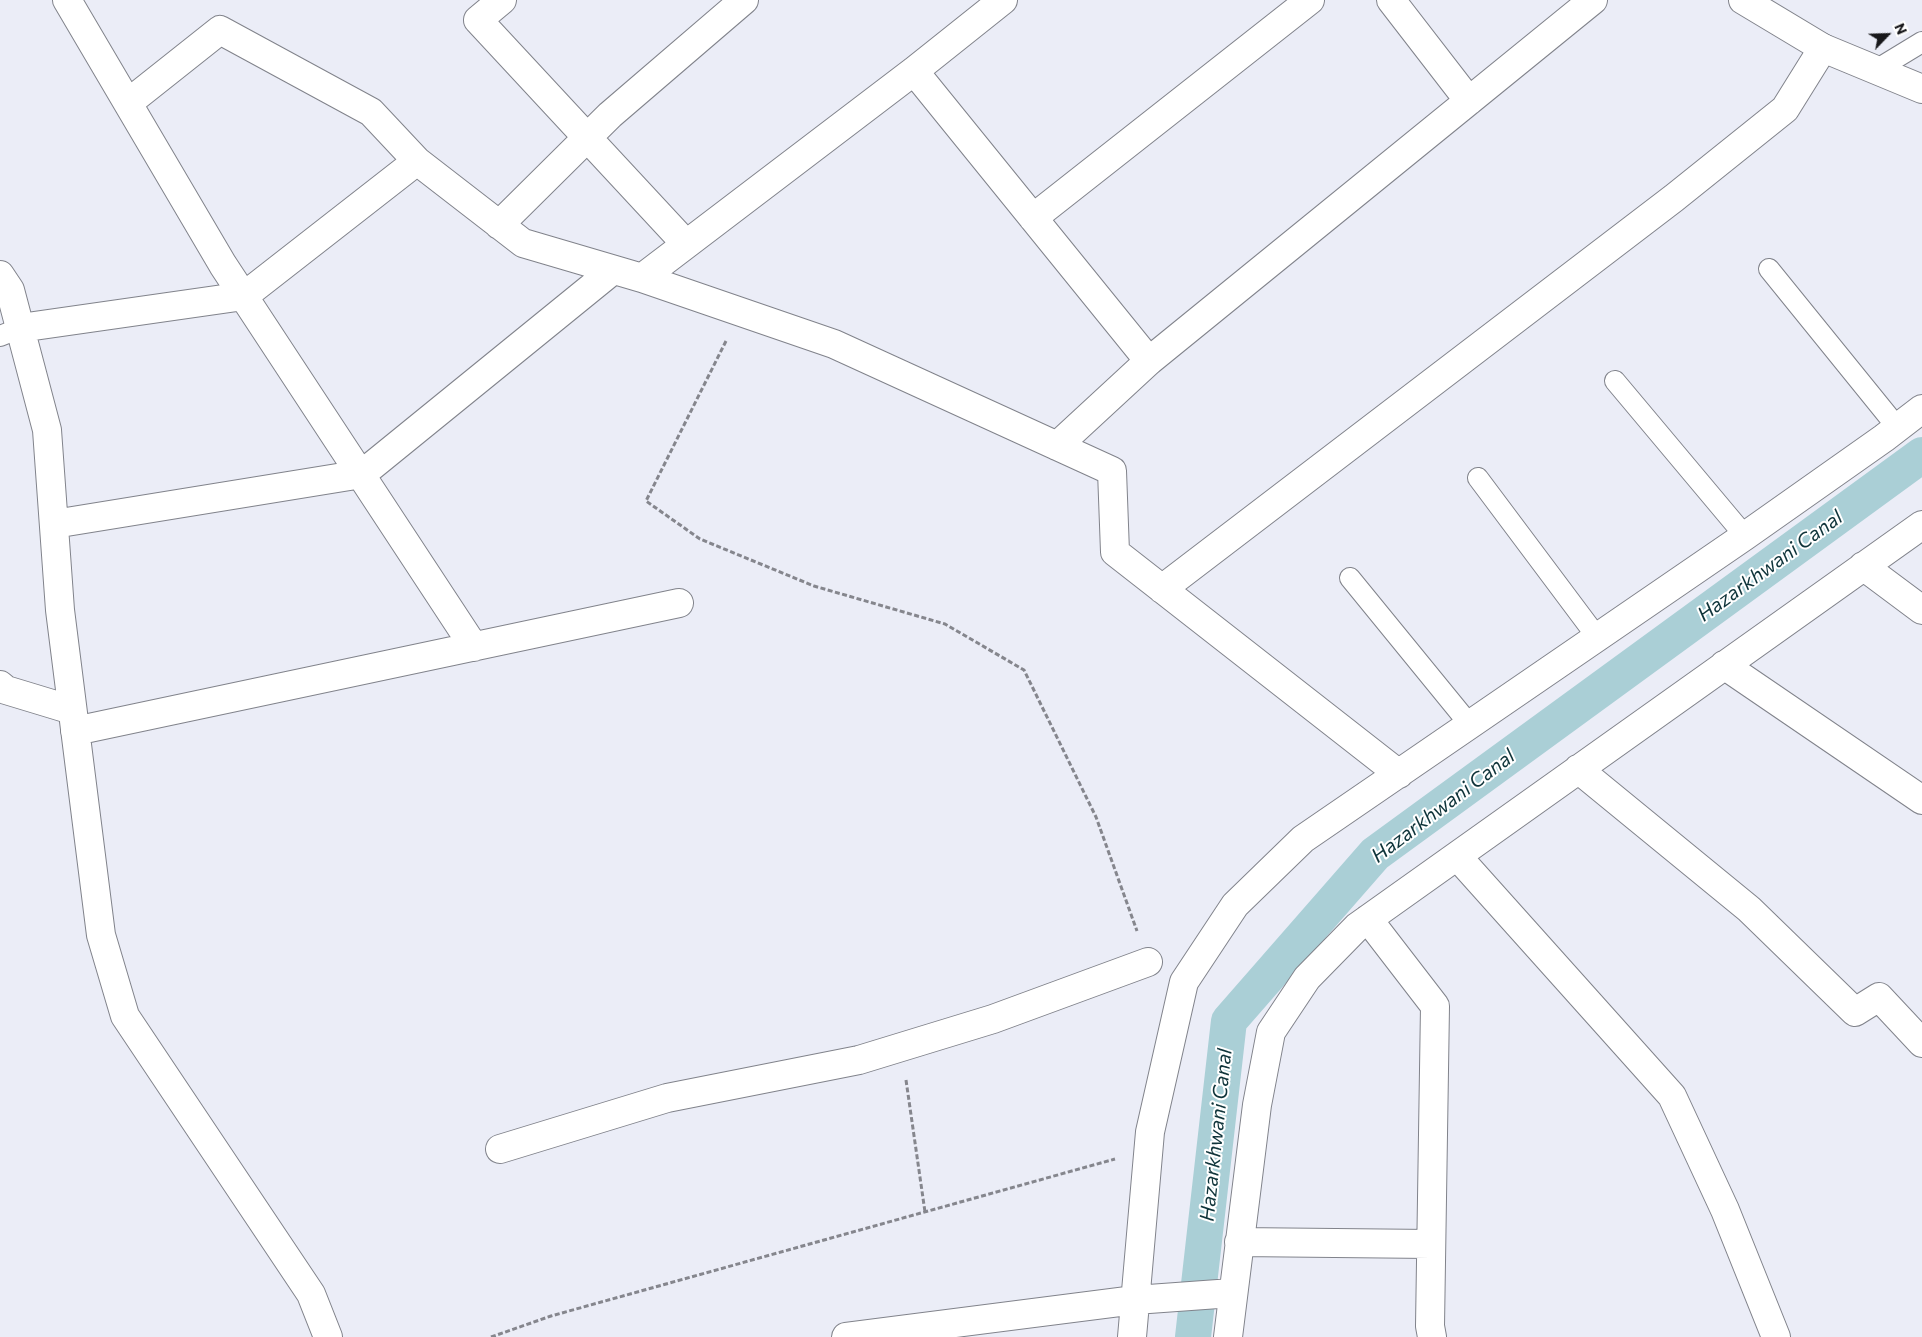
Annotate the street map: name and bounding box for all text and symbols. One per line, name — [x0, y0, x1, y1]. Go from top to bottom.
north arrow — [1862, 10, 1912, 60]
text: N — [1891, 20, 1911, 37]
water label: Hazarkhwani Canal — [1693, 505, 1847, 627]
water label: Hazarkhwani Canal — [1366, 744, 1520, 868]
water label: Hazarkhwani Canal — [1195, 1047, 1237, 1223]

